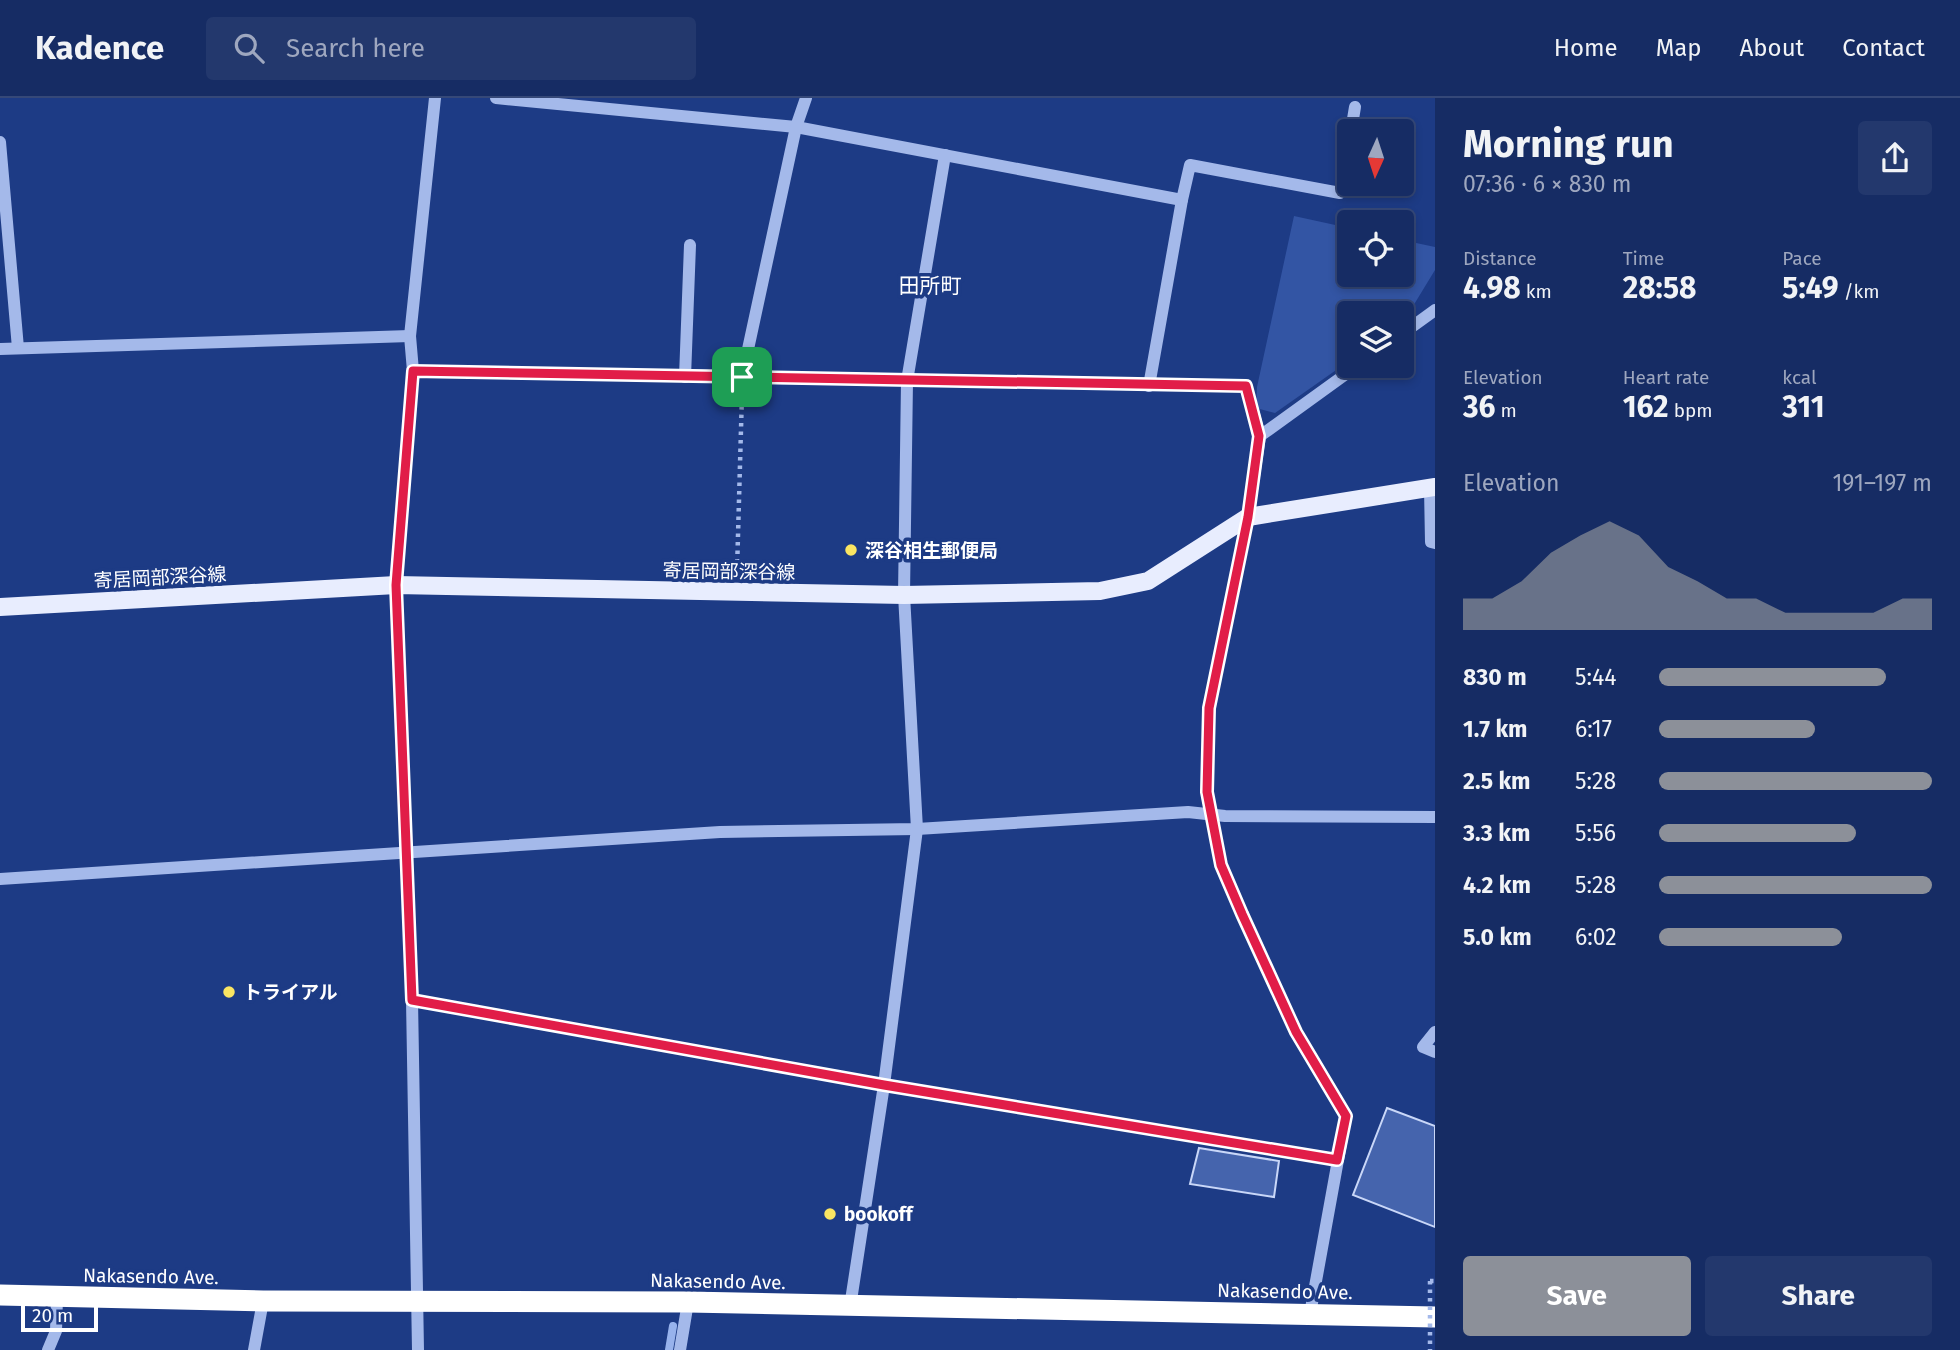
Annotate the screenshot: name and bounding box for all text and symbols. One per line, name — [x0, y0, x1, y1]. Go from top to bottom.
search box — [206, 17, 696, 80]
text: Kadence — [35, 28, 164, 68]
icon: search — [230, 29, 268, 67]
text: Search here — [286, 33, 425, 64]
text: Home — [1554, 34, 1618, 62]
text: Map — [1656, 34, 1702, 62]
text: About — [1740, 34, 1804, 62]
text: Contact — [1842, 34, 1925, 62]
north arrow — [1337, 119, 1414, 196]
map controls — [1337, 119, 1414, 378]
text: Morning run — [1463, 121, 1674, 167]
button: share — [1858, 121, 1932, 195]
text: 07:36 · 6 × 830 m — [1463, 170, 1632, 198]
button: locate — [1337, 210, 1414, 287]
text: Distance — [1463, 247, 1537, 270]
text: Time — [1623, 247, 1664, 270]
text: Pace — [1782, 247, 1822, 270]
text: 4.98 — [1463, 270, 1521, 306]
text: 28:58 — [1623, 270, 1697, 306]
text: 5:49 — [1782, 270, 1839, 306]
district label: 田所町 — [899, 273, 962, 299]
text: km — [1521, 280, 1552, 303]
text: /km — [1839, 280, 1880, 303]
button: layers — [1337, 301, 1414, 378]
pin — [712, 347, 772, 407]
icon: arrive — [723, 358, 761, 396]
text: Elevation — [1463, 366, 1543, 389]
text: Heart rate — [1623, 366, 1709, 389]
text: kcal — [1782, 366, 1817, 389]
text: 36 — [1463, 389, 1496, 425]
text: 162 — [1623, 389, 1669, 425]
text: 311 — [1782, 389, 1825, 425]
text: m — [1496, 399, 1517, 422]
text: bpm — [1669, 399, 1712, 422]
text: Elevation — [1463, 469, 1559, 497]
text: 191–197 m — [1832, 469, 1932, 497]
place label: 深谷相生郵便局 — [865, 539, 998, 562]
marker: 深谷相生郵便局 — [843, 542, 859, 558]
street label: 寄居岡部深谷線 — [662, 559, 796, 584]
street label: 寄居岡部深谷線 — [93, 563, 227, 592]
text: 830 m — [1463, 663, 1527, 691]
text: 5:44 — [1575, 663, 1616, 691]
text: 1.7 km — [1463, 715, 1528, 743]
text: 6:17 — [1575, 715, 1612, 743]
text: 2.5 km — [1463, 767, 1531, 795]
text: 5:28 — [1575, 767, 1616, 795]
text: 3.3 km — [1463, 819, 1530, 847]
text: 5:56 — [1575, 819, 1616, 847]
text: 4.2 km — [1463, 871, 1531, 899]
text: 5:28 — [1575, 871, 1616, 899]
text: 5.0 km — [1463, 923, 1532, 951]
text: 6:02 — [1575, 923, 1617, 951]
place label: トライアル — [243, 981, 338, 1004]
marker: トライアル — [221, 984, 237, 1000]
place label: bookoff — [844, 1203, 915, 1226]
marker: bookoff — [822, 1206, 838, 1222]
button: Save — [1463, 1256, 1691, 1336]
button: Share — [1705, 1256, 1932, 1336]
street label: Nakasendo Ave. — [83, 1264, 219, 1289]
street label: Nakasendo Ave. — [650, 1269, 786, 1294]
street label: Nakasendo Ave. — [1217, 1279, 1353, 1304]
scale bar — [21, 1301, 98, 1333]
text: 20 m — [32, 1304, 73, 1327]

